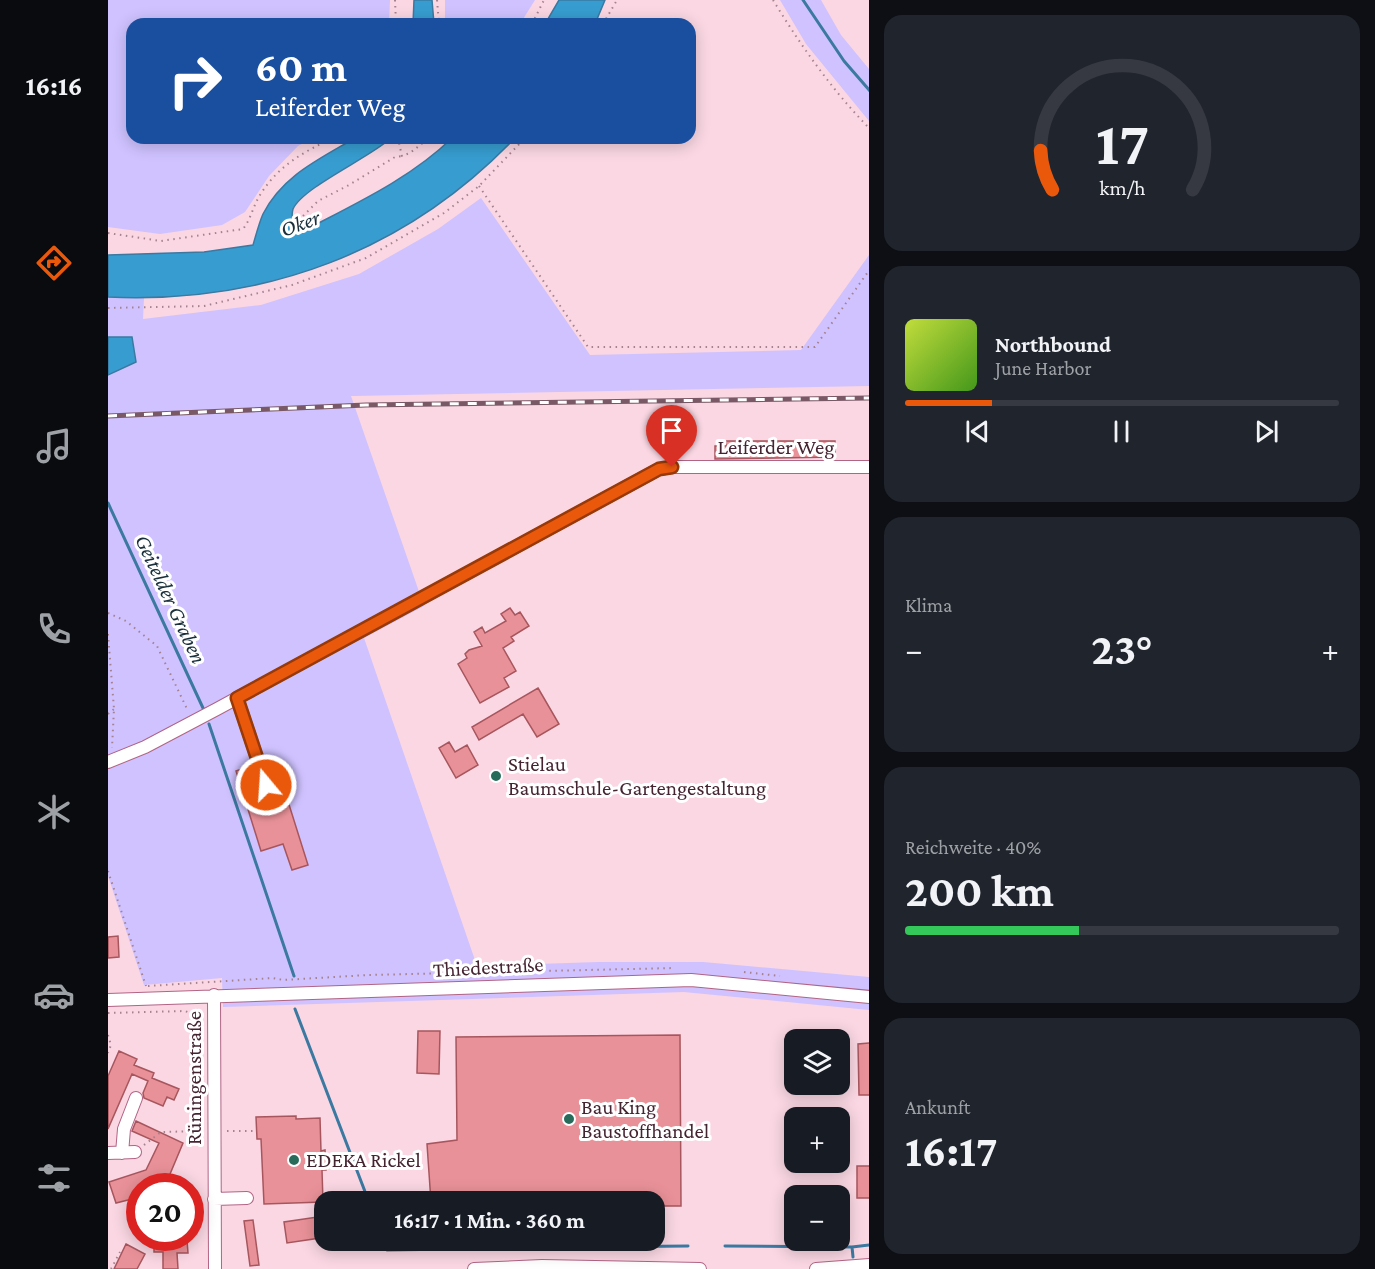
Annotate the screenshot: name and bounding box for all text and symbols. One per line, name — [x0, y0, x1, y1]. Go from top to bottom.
icon: right — [156, 42, 234, 120]
text: 60 m — [255, 43, 347, 90]
text: 16:16 — [25, 71, 83, 101]
text: Leiferder Weg — [255, 92, 405, 122]
text: 17 — [1095, 108, 1149, 177]
text: km/h — [1099, 176, 1146, 200]
water label: Oker — [277, 204, 324, 242]
icon: directions — [33, 242, 75, 284]
text: Northbound — [995, 332, 1111, 357]
text: June Harbor — [995, 357, 1092, 379]
pin — [646, 405, 697, 467]
icon: arrive — [655, 414, 688, 447]
icon: previous — [961, 415, 994, 448]
icon: pause — [1105, 415, 1138, 448]
icon: next — [1250, 415, 1283, 448]
icon: music — [33, 425, 75, 467]
street label: Leiferder Weg — [717, 435, 835, 459]
water label: Geitelder Graben — [130, 530, 212, 668]
text: Klima — [905, 594, 952, 616]
icon: phone — [33, 608, 75, 650]
text: 23° — [1091, 624, 1153, 674]
text: − — [905, 631, 922, 668]
text: + — [1322, 631, 1339, 668]
place label: Stielau Baumschule-Gartengestaltung — [508, 752, 766, 800]
position arrow — [234, 753, 298, 817]
marker: Stielau Baumschule-Gartengestaltung — [489, 769, 503, 783]
icon: climate — [33, 791, 75, 833]
text: Reichweite · 40% — [905, 836, 1041, 858]
text: 200 km — [905, 866, 1054, 916]
street label: Thiedestraße — [432, 952, 544, 982]
icon: car — [33, 974, 75, 1016]
street label: Rüningenstraße — [182, 1011, 206, 1145]
map controls — [784, 1029, 850, 1251]
button: layers — [784, 1029, 850, 1095]
place label: Bau King Baustoffhandel — [581, 1095, 709, 1143]
text: Ankunft — [905, 1096, 970, 1118]
button: + — [784, 1107, 850, 1173]
marker: Bau King Baustoffhandel — [562, 1112, 576, 1126]
text: 16:17 — [905, 1126, 998, 1176]
place label: EDEKA Rickel — [306, 1148, 421, 1172]
marker: EDEKA Rickel — [287, 1153, 301, 1167]
icon: filters — [33, 1157, 75, 1199]
speed limit sign: 20 — [126, 1173, 204, 1251]
button: − — [784, 1185, 850, 1251]
text: 16:17 · 1 Min. · 360 m — [394, 1208, 585, 1233]

